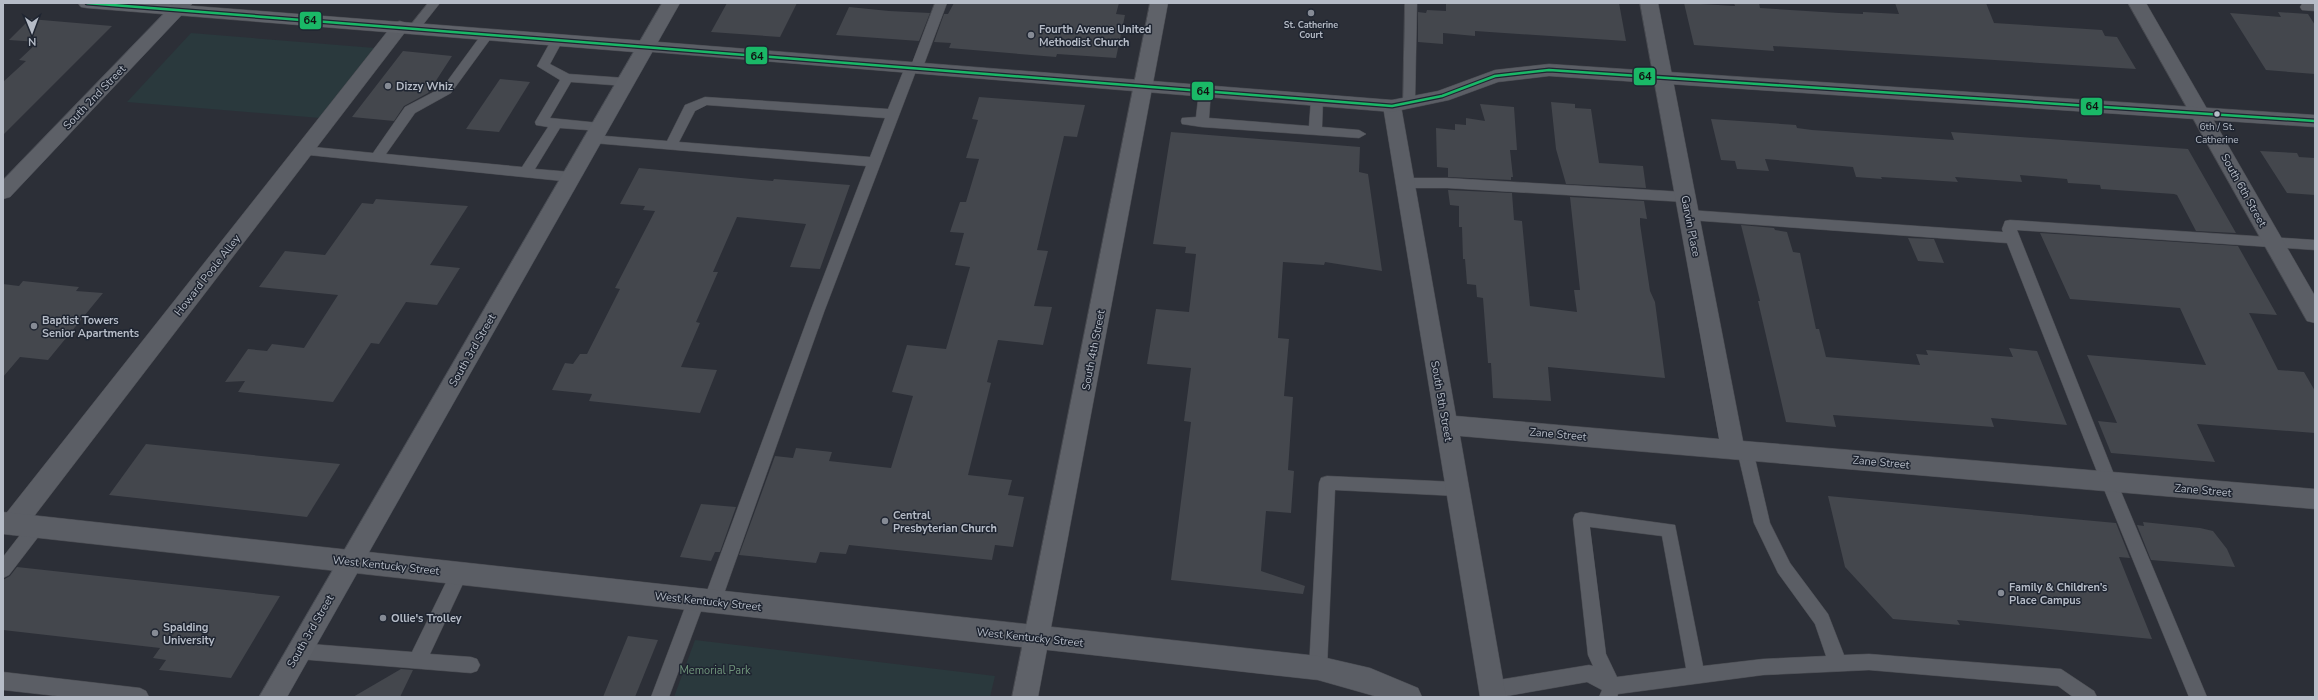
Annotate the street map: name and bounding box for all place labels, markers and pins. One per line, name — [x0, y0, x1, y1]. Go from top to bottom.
marker: St. Catherine Court — [1306, 8, 1316, 18]
place label: St. Catherine Court — [1284, 19, 1338, 41]
place label: Fourth Avenue United Methodist Church — [1039, 22, 1151, 50]
marker: Fourth Avenue United Methodist Church — [1026, 30, 1036, 40]
place label: Dizzy Whiz — [396, 79, 453, 94]
marker: Dizzy Whiz — [383, 81, 393, 91]
marker: 6th / St. Catherine — [2212, 109, 2222, 119]
place label: 6th / St. Catherine — [2195, 120, 2239, 147]
place label: Baptist Towers Senior Apartments — [42, 313, 139, 341]
marker: Baptist Towers Senior Apartments — [29, 321, 39, 331]
place label: Central Presbyterian Church — [893, 508, 997, 536]
marker: Central Presbyterian Church — [880, 516, 890, 526]
place label: Family & Children’s Place Campus — [2009, 580, 2107, 608]
marker: Family & Children’s Place Campus — [1996, 588, 2006, 598]
place label: Ollie's Trolley — [391, 611, 462, 626]
marker: Ollie's Trolley — [378, 613, 388, 623]
place label: Spalding University — [163, 620, 215, 648]
marker: Spalding University — [150, 628, 160, 638]

